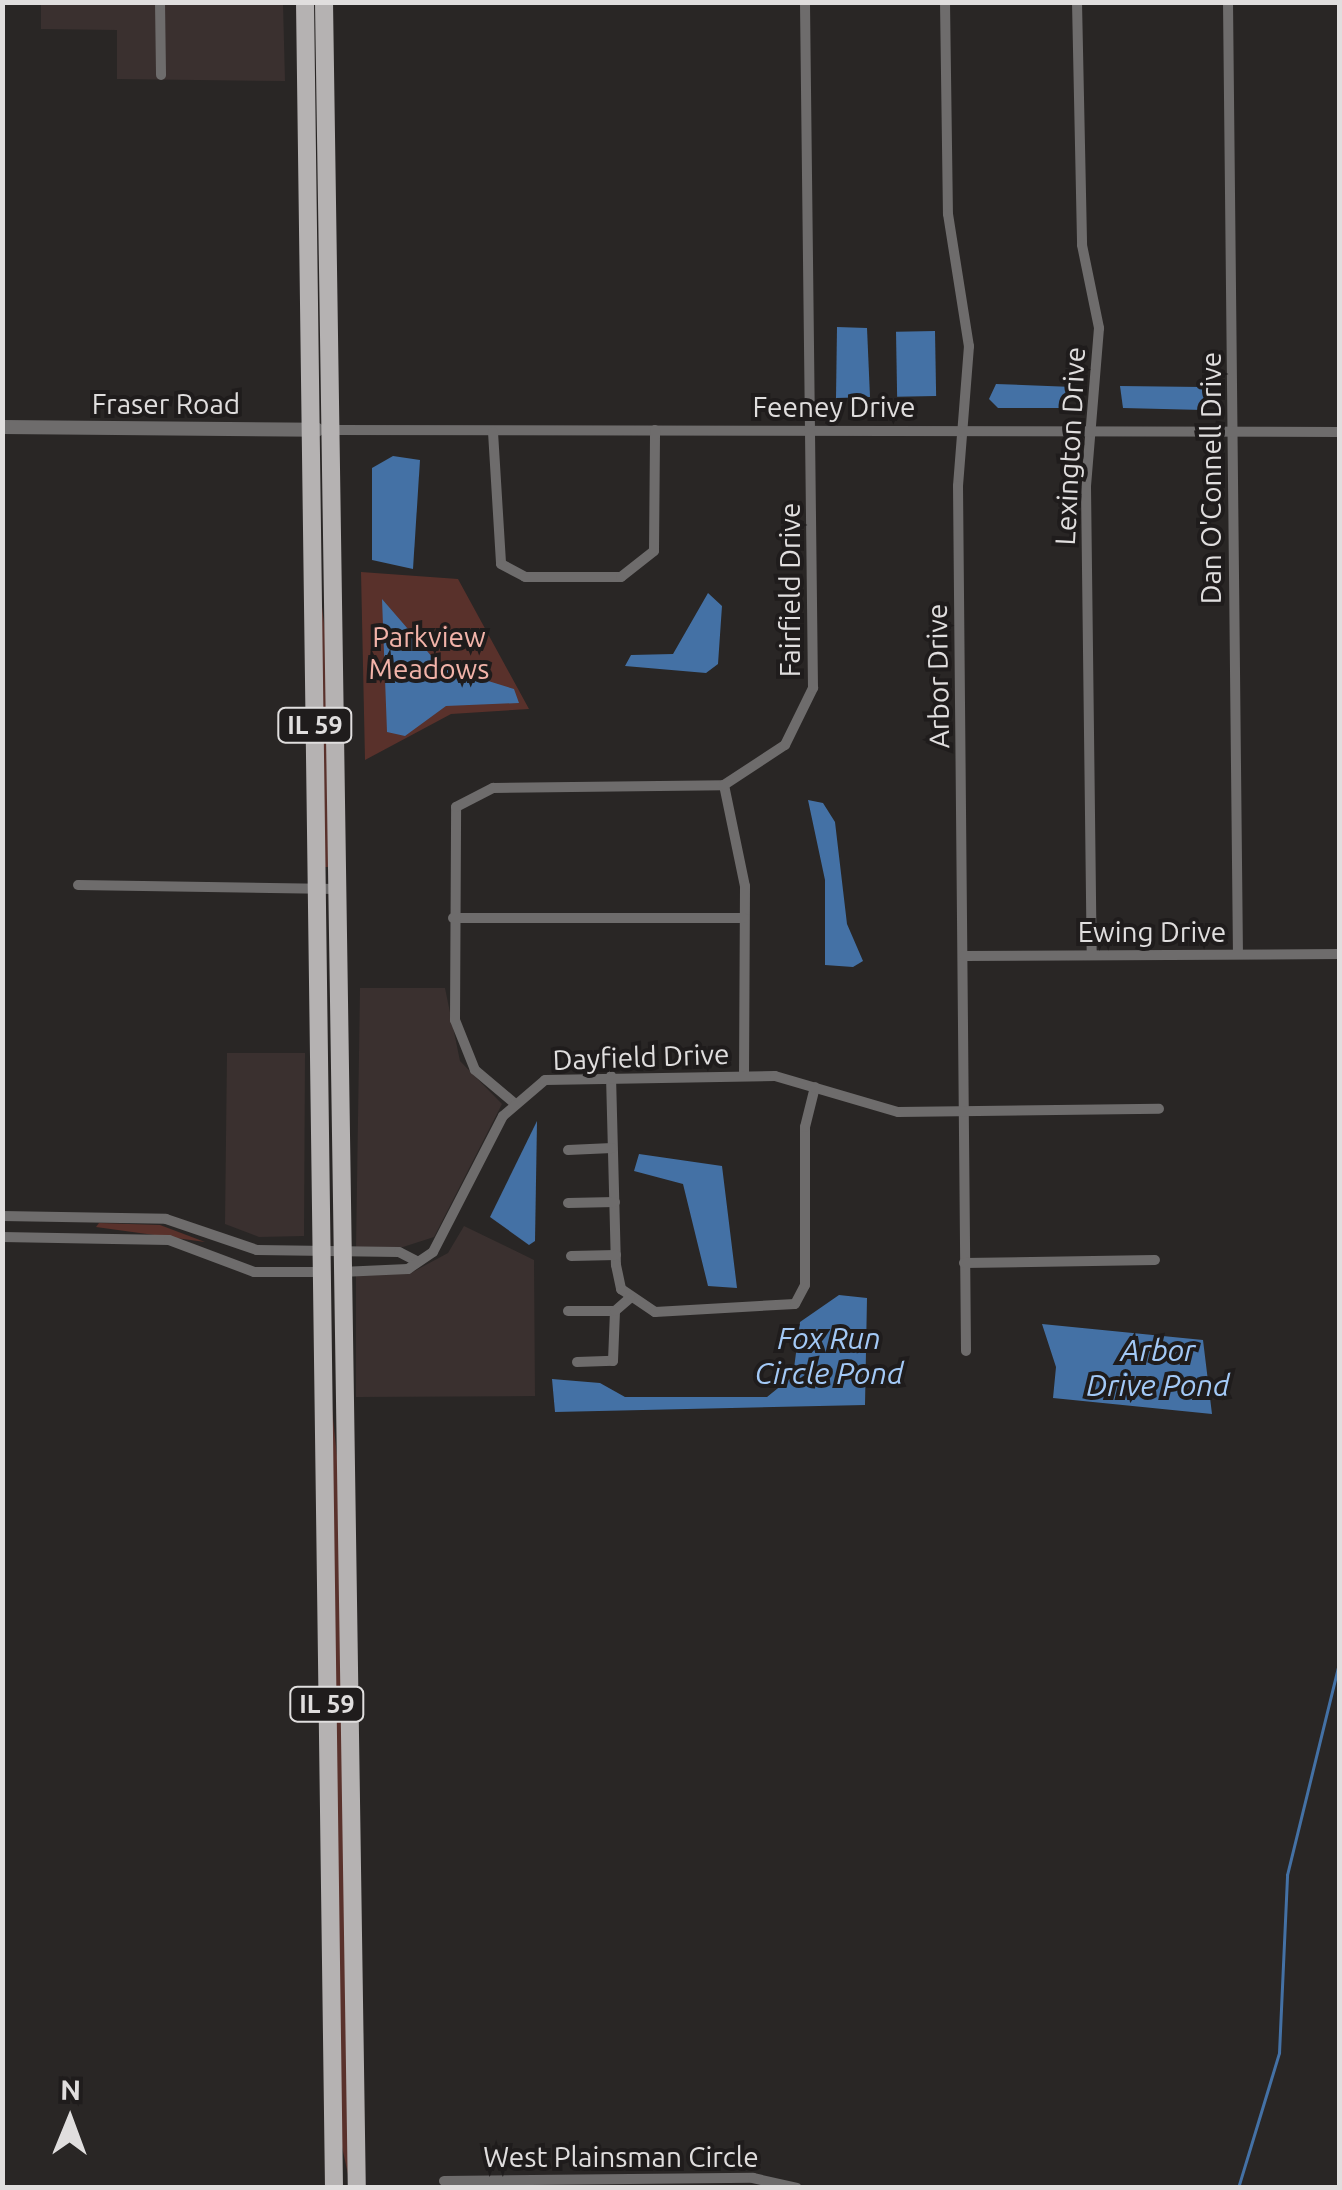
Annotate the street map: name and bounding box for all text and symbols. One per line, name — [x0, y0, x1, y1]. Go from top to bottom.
street label: Lexington Drive — [1048, 346, 1092, 546]
street label: Dan O'Connell Drive — [1194, 352, 1228, 604]
street label: Fraser Road — [92, 387, 240, 421]
street label: Feeney Drive — [752, 390, 916, 424]
street label: Fairfield Drive — [773, 503, 807, 677]
street label: Arbor Drive — [920, 603, 956, 749]
park label: Parkview Meadows — [369, 620, 489, 686]
road number: IL 59 — [275, 705, 355, 745]
street label: Ewing Drive — [1078, 915, 1226, 949]
street label: Dayfield Drive — [552, 1037, 730, 1077]
water label: Fox Run Circle Pond — [754, 1320, 904, 1390]
water label: Arbor Drive Pond — [1086, 1332, 1230, 1402]
road number: IL 59 — [287, 1684, 367, 1724]
north arrow — [20, 2070, 120, 2170]
text: N — [60, 2074, 81, 2105]
street label: West Plainsman Circle — [483, 2140, 759, 2174]

